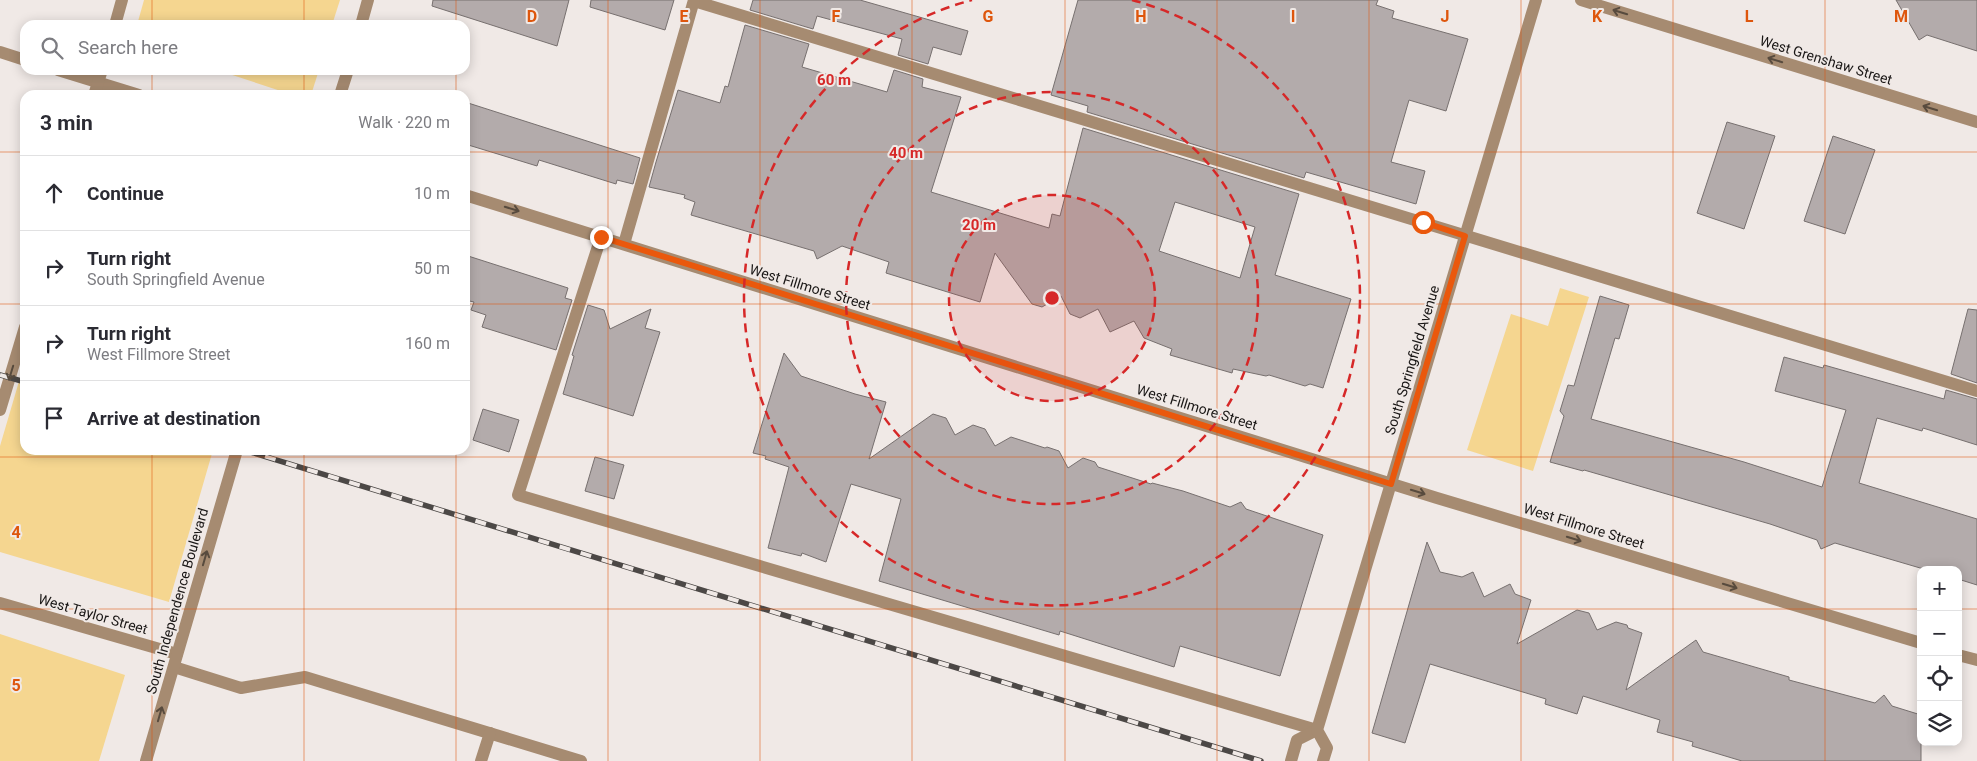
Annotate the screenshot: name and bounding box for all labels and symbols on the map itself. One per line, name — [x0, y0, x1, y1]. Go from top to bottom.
text: D — [527, 7, 537, 26]
text: E — [680, 7, 689, 26]
text: F — [832, 7, 841, 26]
text: G — [983, 7, 994, 26]
text: H — [1135, 7, 1147, 26]
text: I — [1291, 7, 1295, 26]
text: J — [1441, 7, 1449, 26]
text: K — [1592, 7, 1603, 26]
one-way arrow — [1612, 7, 1628, 17]
text: L — [1745, 7, 1754, 26]
text: M — [1894, 7, 1908, 26]
street label: West Grenshaw Street — [1758, 32, 1895, 88]
one-way arrow — [1768, 55, 1784, 64]
text: 60 m — [817, 71, 851, 89]
one-way arrow — [1923, 103, 1939, 112]
text: 40 m — [889, 144, 923, 162]
one-way arrow — [503, 205, 519, 215]
route start — [1412, 211, 1435, 234]
text: 20 m — [962, 216, 996, 234]
route end — [590, 226, 613, 249]
street label: West Fillmore Street — [748, 261, 873, 313]
street label: South Springfield Avenue — [1382, 283, 1442, 437]
centre of rings — [1043, 289, 1061, 307]
one-way arrow — [6, 364, 16, 380]
street label: West Fillmore Street — [1135, 381, 1260, 433]
one-way arrow — [1410, 488, 1426, 497]
street label: West Fillmore Street — [1522, 500, 1647, 552]
street label: South Independence Boulevard — [143, 506, 211, 696]
text: 4 — [11, 523, 21, 542]
one-way arrow — [1566, 535, 1582, 545]
one-way arrow — [201, 551, 211, 567]
one-way arrow — [1721, 581, 1737, 591]
street label: West Taylor Street — [37, 591, 150, 637]
text: 5 — [11, 676, 21, 695]
one-way arrow — [155, 707, 165, 723]

